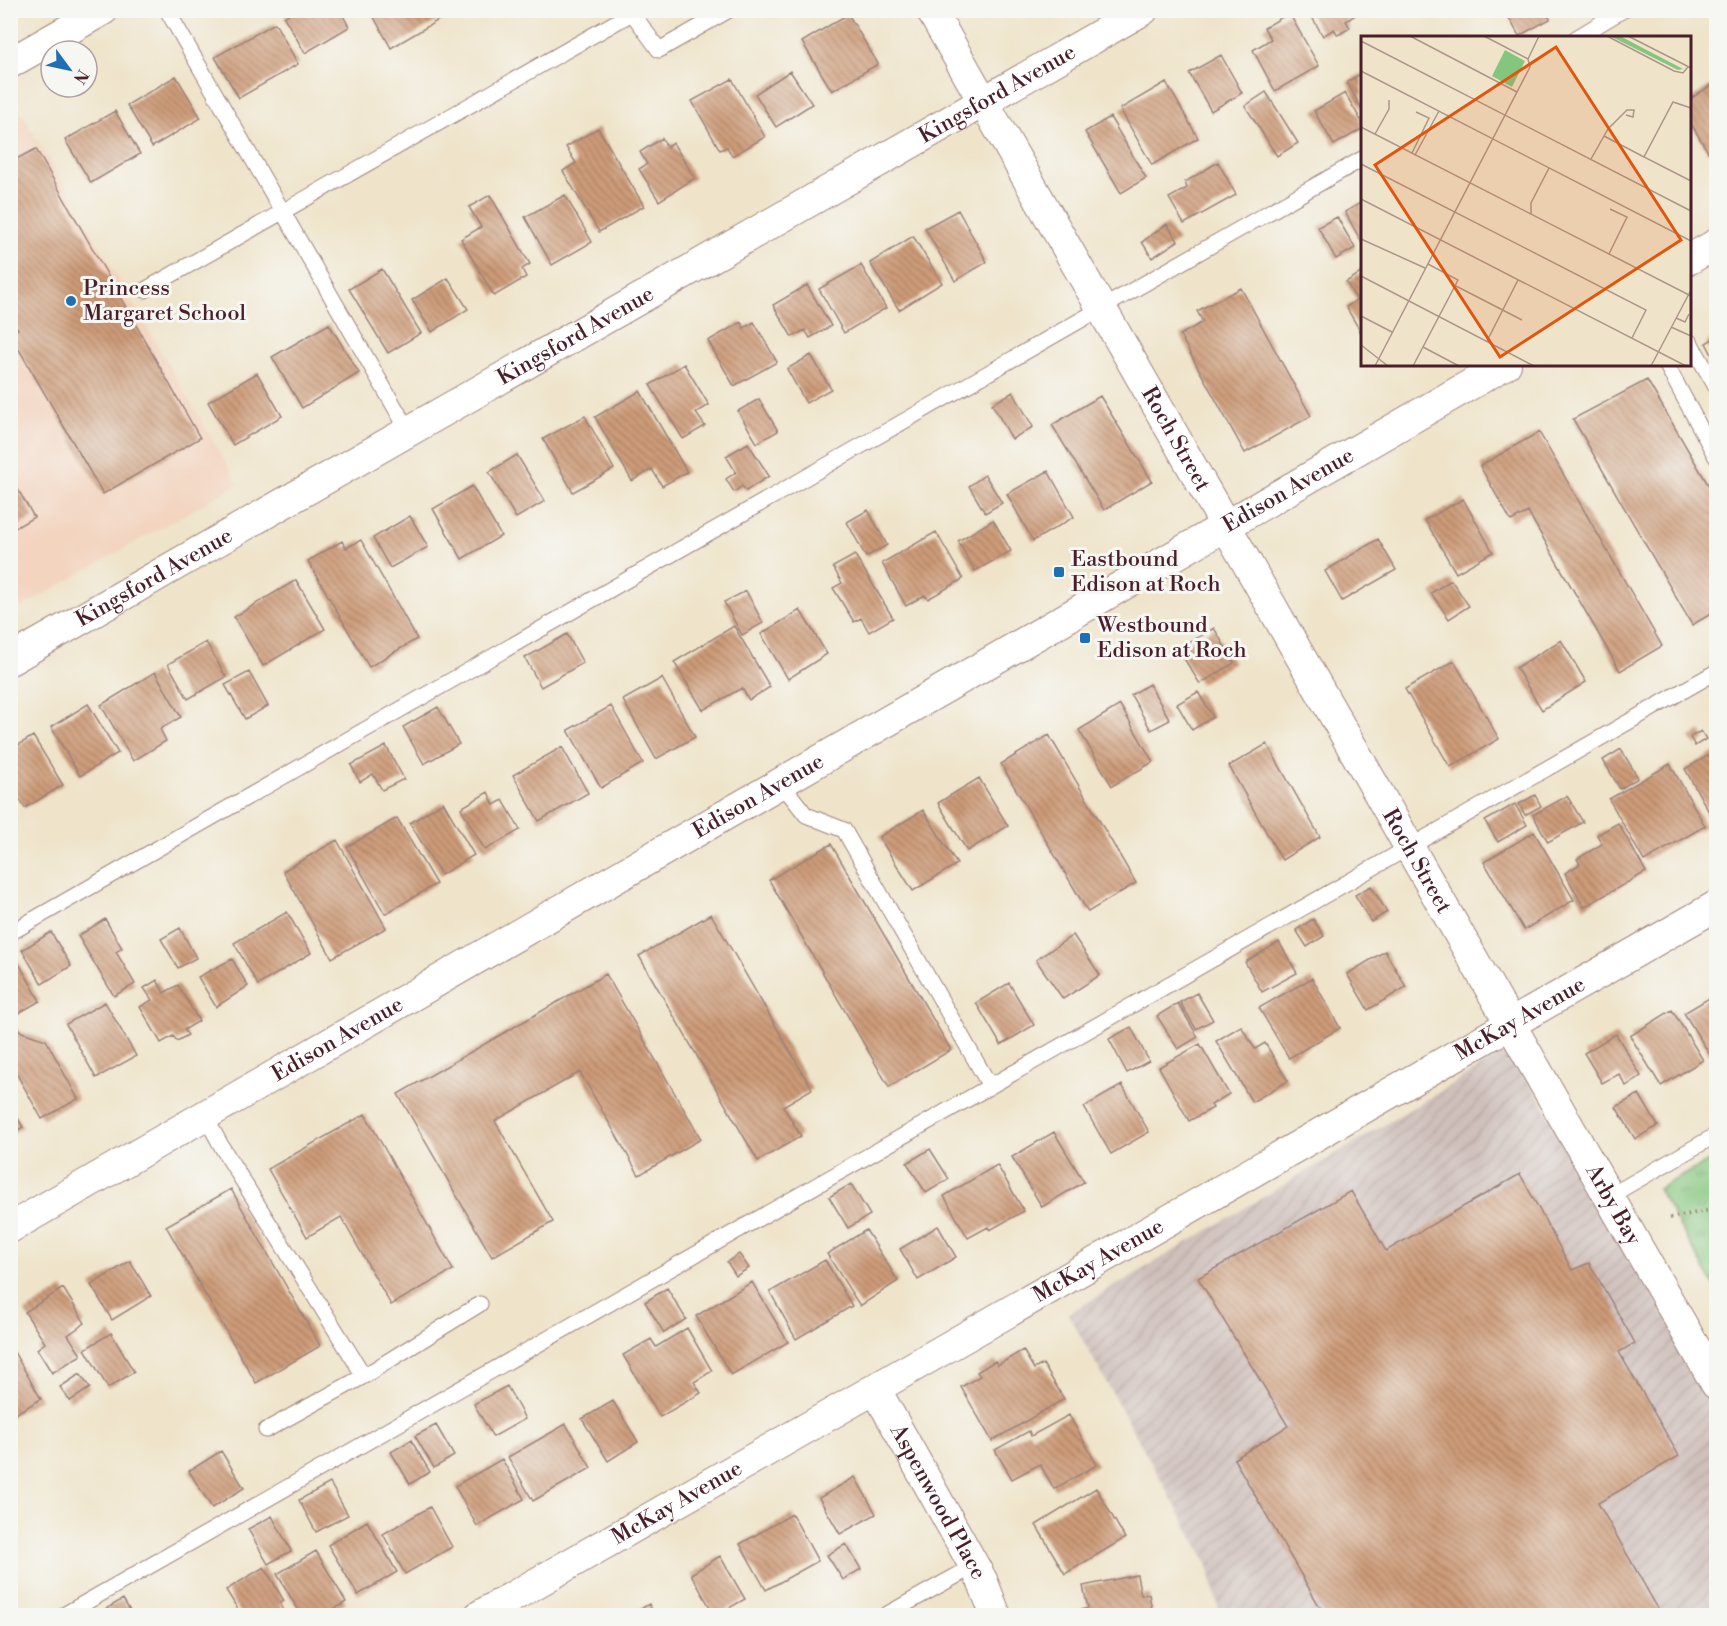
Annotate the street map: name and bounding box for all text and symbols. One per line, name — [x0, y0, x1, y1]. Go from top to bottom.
inset map — [1361, 36, 1691, 366]
street label: Kingsford Avenue — [914, 38, 1080, 149]
north arrow — [39, 39, 99, 99]
text: N — [69, 66, 93, 88]
place label: Princess Margaret School — [83, 275, 247, 327]
street label: Kingsford Avenue — [492, 280, 659, 391]
marker: Princess Margaret School — [64, 294, 78, 308]
street label: Roch Street — [1136, 382, 1217, 496]
street label: Edison Avenue — [1218, 441, 1359, 538]
street label: Kingsford Avenue — [71, 522, 237, 633]
place label: Eastbound Edison at Roch — [1071, 546, 1221, 598]
marker: Eastbound Edison at Roch — [1052, 565, 1066, 579]
place label: Westbound Edison at Roch — [1096, 612, 1247, 664]
marker: Westbound Edison at Roch — [1078, 631, 1092, 645]
street label: Edison Avenue — [688, 747, 829, 844]
street label: Roch Street — [1377, 804, 1458, 918]
street label: McKay Avenue — [1450, 971, 1590, 1067]
street label: Edison Avenue — [267, 990, 408, 1087]
street label: Arby Bay — [1579, 1159, 1648, 1250]
street label: McKay Avenue — [1028, 1212, 1168, 1309]
street label: Aspenwood Place — [884, 1419, 992, 1584]
street label: McKay Avenue — [607, 1454, 747, 1551]

